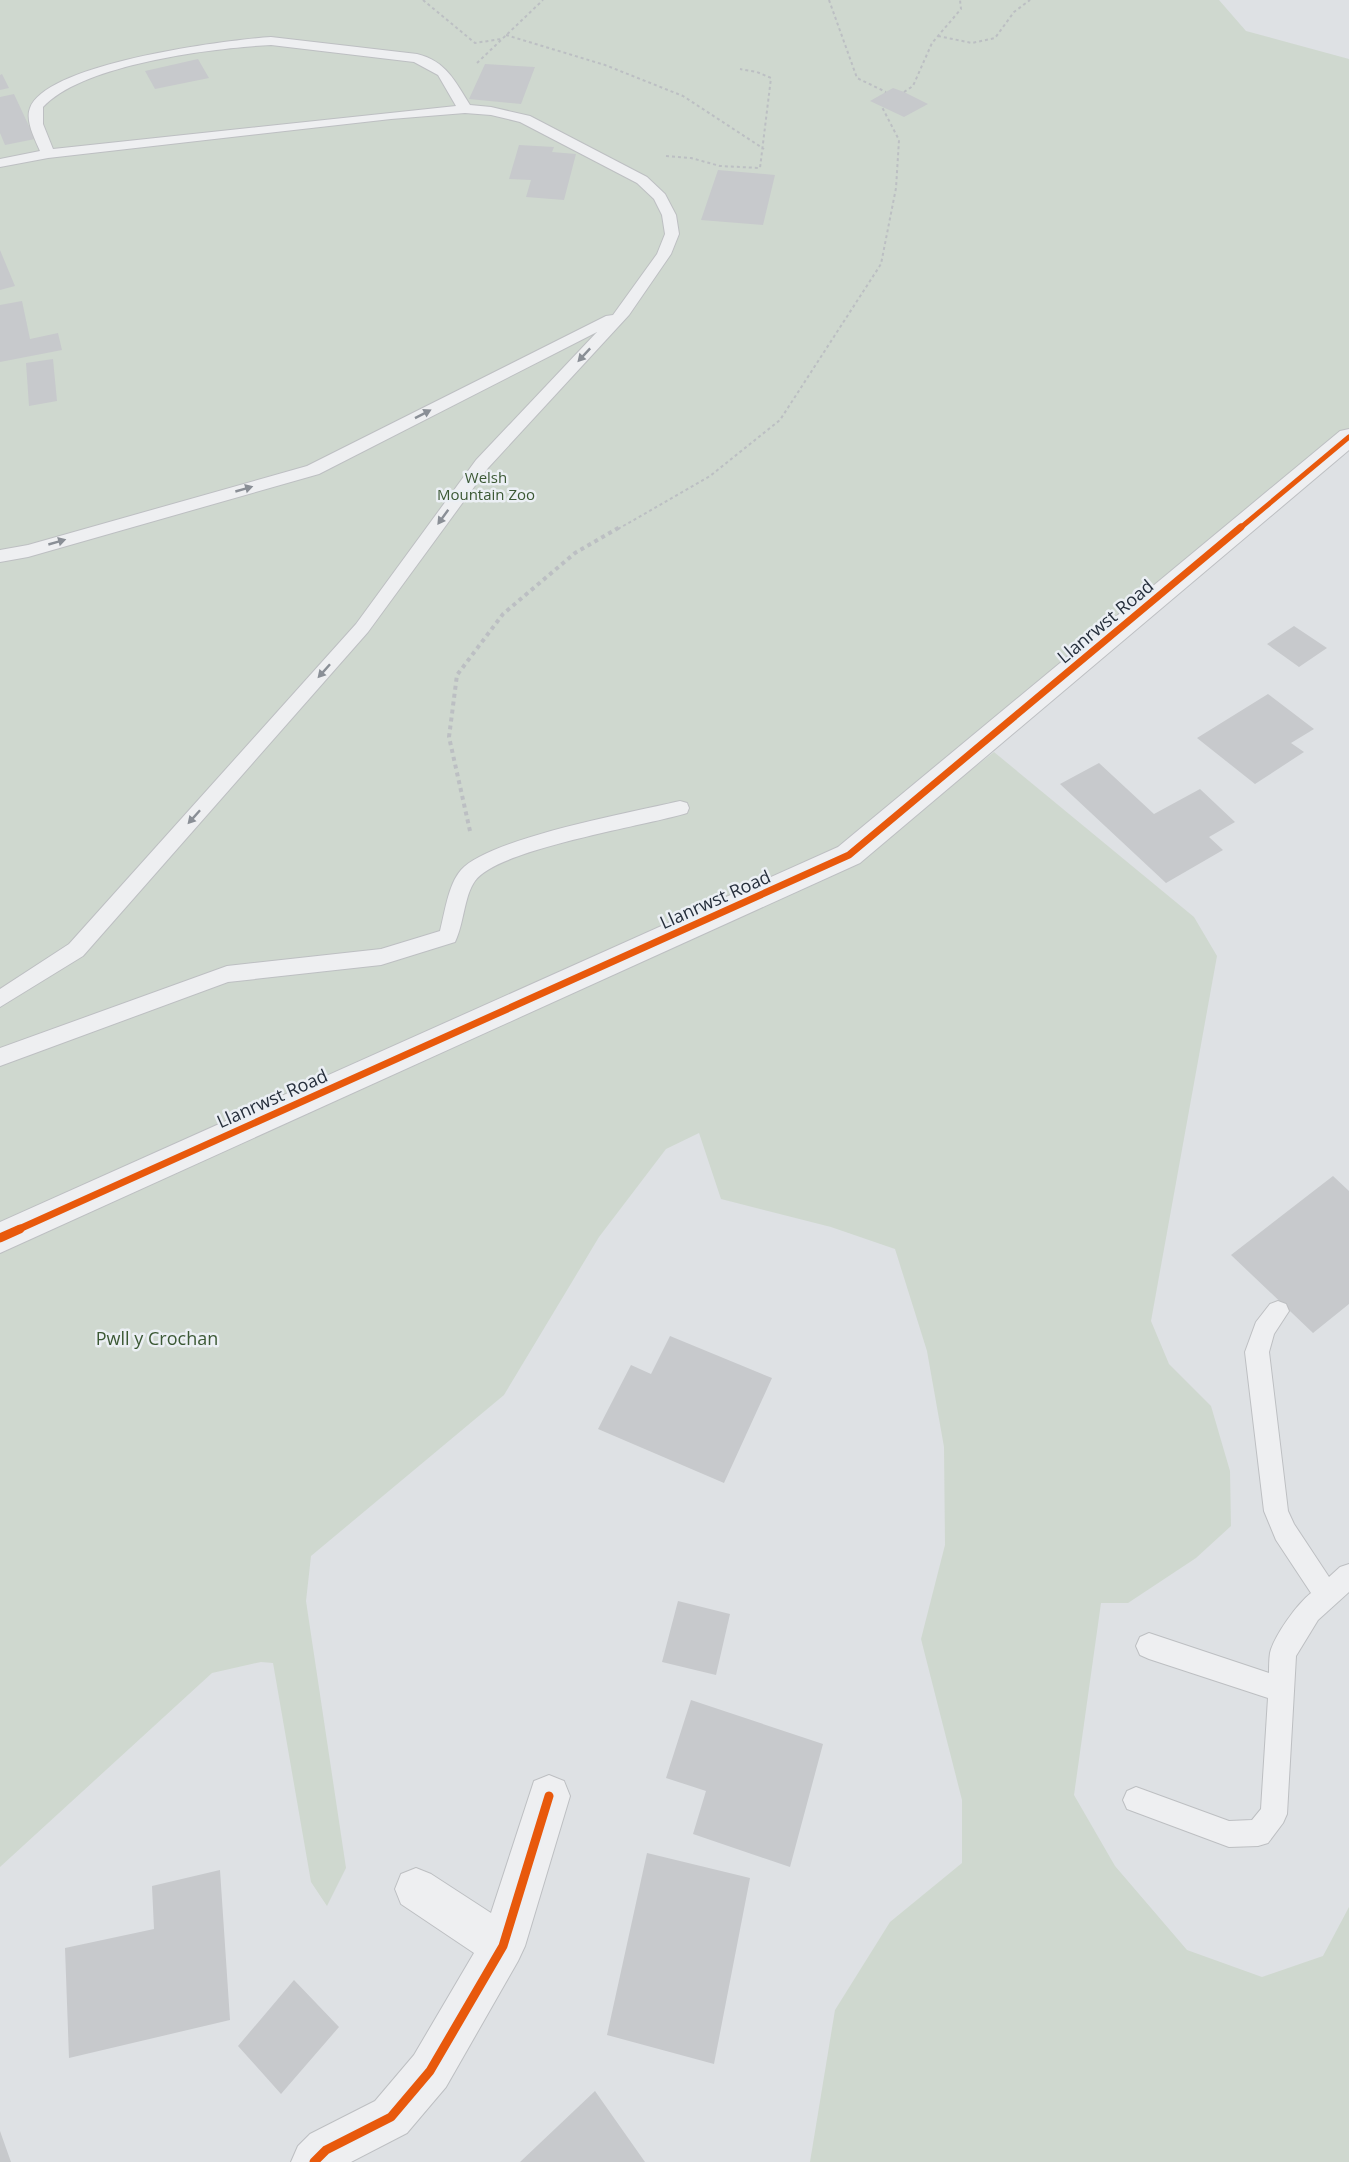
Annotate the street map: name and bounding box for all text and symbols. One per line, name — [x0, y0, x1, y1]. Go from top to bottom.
one-way arrow — [578, 347, 592, 361]
one-way arrow — [415, 409, 432, 419]
park label: Welsh Mountain Zoo — [437, 467, 535, 504]
one-way arrow — [236, 484, 254, 493]
one-way arrow — [437, 509, 449, 525]
one-way arrow — [48, 537, 66, 547]
street label: Llanrwst Road — [1052, 574, 1158, 668]
one-way arrow — [318, 663, 331, 678]
one-way arrow — [188, 809, 201, 824]
street label: Llanrwst Road — [656, 864, 774, 934]
street label: Llanrwst Road — [213, 1063, 331, 1133]
park label: Pwll y Crochan — [96, 1326, 218, 1350]

